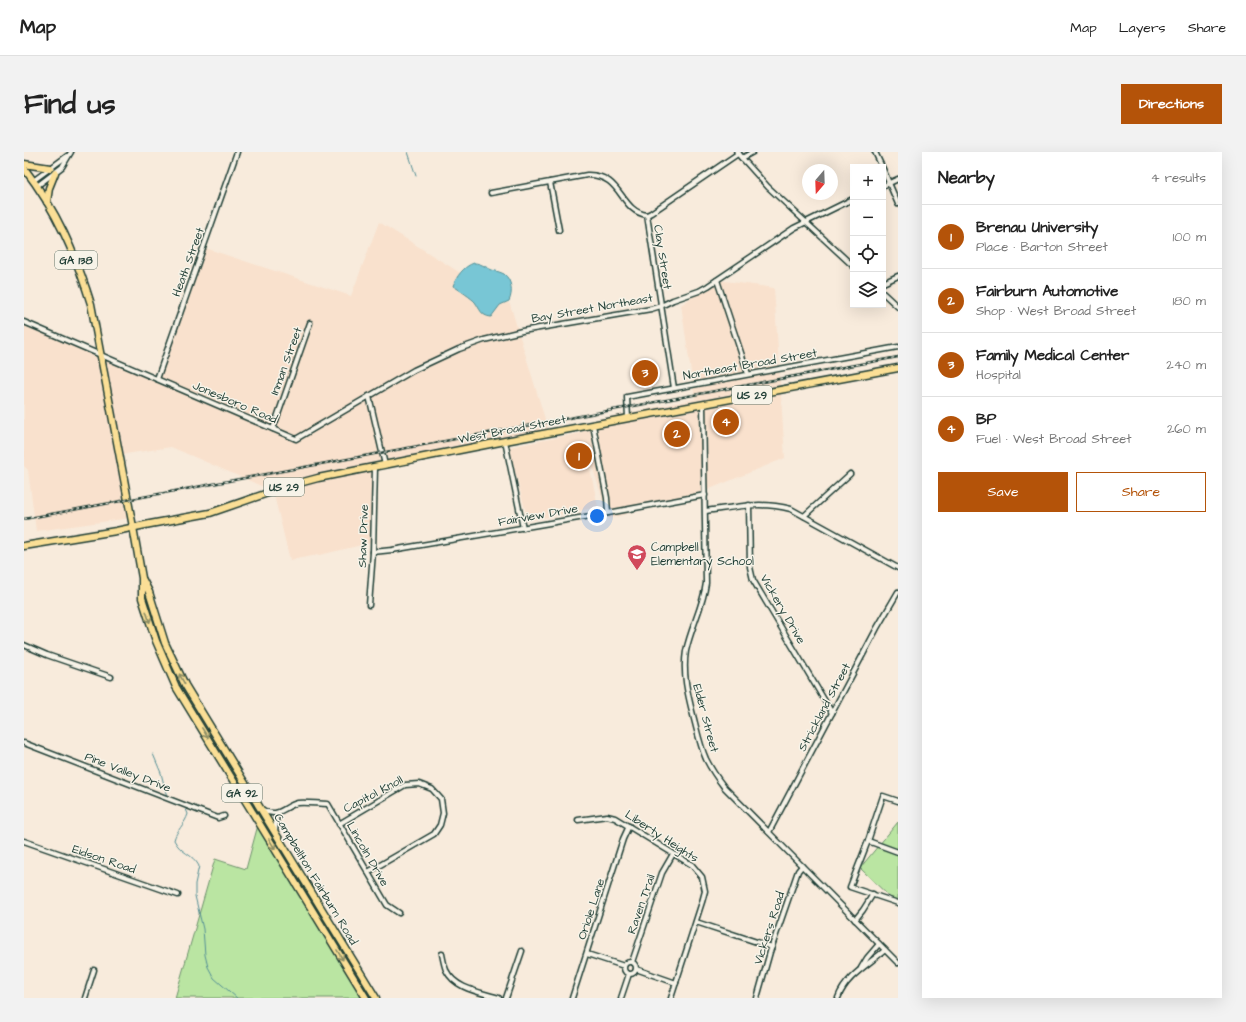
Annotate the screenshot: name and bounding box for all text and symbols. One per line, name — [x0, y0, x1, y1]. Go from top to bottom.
text: Map — [20, 14, 56, 41]
text: Map — [1070, 18, 1097, 38]
text: Layers — [1119, 18, 1166, 38]
text: Share — [1188, 18, 1226, 38]
button: Directions — [1121, 84, 1222, 124]
text: Find us — [24, 85, 115, 124]
north arrow — [802, 164, 838, 200]
map controls — [850, 164, 886, 308]
button: + — [850, 164, 886, 200]
text: Nearby — [938, 166, 995, 190]
text: 4 results — [1151, 169, 1206, 187]
button: − — [850, 200, 886, 236]
text: Brenau University — [976, 217, 1098, 238]
street label: Clay Street — [648, 224, 676, 291]
street label: Heath Street — [168, 225, 209, 299]
text: 1 — [950, 228, 952, 246]
text: 100 m — [1173, 228, 1206, 246]
button: locate — [850, 236, 886, 272]
text: Place · Barton Street — [976, 238, 1108, 256]
road number: GA 138 — [55, 251, 97, 269]
button: layers — [850, 272, 886, 308]
text: Fairburn Automotive — [976, 281, 1118, 302]
street label: Bay Street Northeast — [530, 289, 654, 329]
text: 2 — [947, 292, 955, 310]
text: 180 m — [1172, 292, 1206, 310]
text: Shop · West Broad Street — [976, 302, 1136, 320]
street label: Inman Street — [266, 325, 307, 397]
street label: Northeast Broad Street — [682, 344, 819, 385]
text: Family Medical Center — [976, 345, 1129, 366]
text: 3 — [948, 356, 954, 374]
text: 240 m — [1166, 356, 1206, 374]
pin: 3 — [632, 358, 658, 388]
text: Hospital — [976, 366, 1021, 384]
street label: Jonesboro Road — [190, 377, 280, 428]
road number: US 29 — [732, 386, 772, 404]
pin: 4 — [713, 407, 739, 437]
text: BP — [976, 409, 996, 430]
street label: West Broad Street — [457, 411, 568, 448]
pin: 2 — [664, 419, 690, 449]
text: 4 — [947, 420, 955, 438]
text: 260 m — [1167, 420, 1206, 438]
text: Fuel · West Broad Street — [976, 430, 1131, 448]
pin: 1 — [566, 441, 592, 471]
button: Save — [938, 472, 1068, 512]
button: Share — [1076, 472, 1206, 512]
road number: US 29 — [264, 478, 304, 496]
street label: Fairview Drive — [497, 500, 580, 531]
street label: Shaw Drive — [354, 504, 373, 568]
your location — [587, 506, 607, 526]
place label: Campbell Elementary School — [651, 539, 754, 571]
school or university icon: Campbell Elementary School — [626, 543, 648, 571]
street label: Vickery Drive — [755, 571, 810, 648]
one-way arrow — [144, 610, 152, 622]
street label: Strickland Street — [794, 660, 855, 754]
one-way arrow — [178, 674, 185, 686]
street label: Elder Street — [688, 682, 723, 754]
one-way arrow — [201, 727, 209, 738]
street label: Pine Valley Drive — [82, 748, 174, 798]
street label: Capitol Knoll — [340, 772, 406, 817]
road number: GA 92 — [222, 784, 262, 802]
street label: Liberty Heights — [621, 806, 702, 867]
street label: Campbellton Fairburn Road — [269, 810, 362, 948]
street label: Lincoln Drive — [342, 819, 393, 890]
one-way arrow — [268, 838, 276, 849]
street label: Eidson Road — [70, 841, 138, 878]
street label: Raven Trail — [623, 872, 660, 936]
street label: Oriole Lane — [574, 876, 609, 942]
street label: Vickers Road — [750, 889, 789, 967]
one-way arrow — [336, 949, 344, 960]

